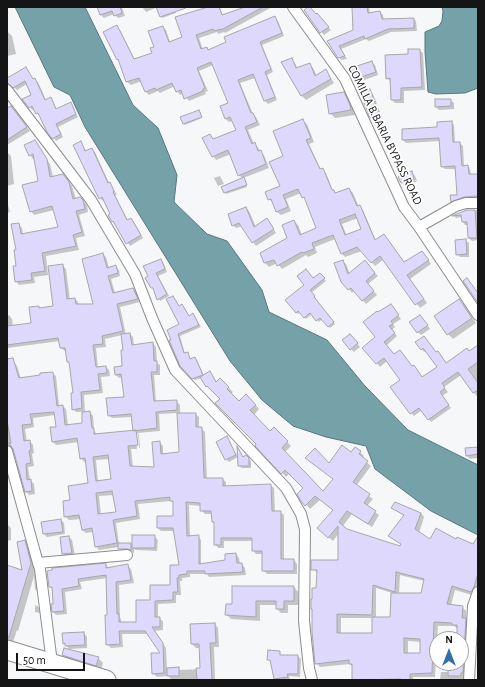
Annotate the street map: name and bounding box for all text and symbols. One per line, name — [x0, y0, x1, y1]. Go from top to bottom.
street label: COMILLA B.BARIA BYPASS ROAD — [345, 63, 425, 207]
north arrow — [429, 631, 469, 671]
text: N — [445, 634, 453, 645]
scale bar — [18, 645, 87, 671]
text: 50 m — [23, 654, 46, 666]

